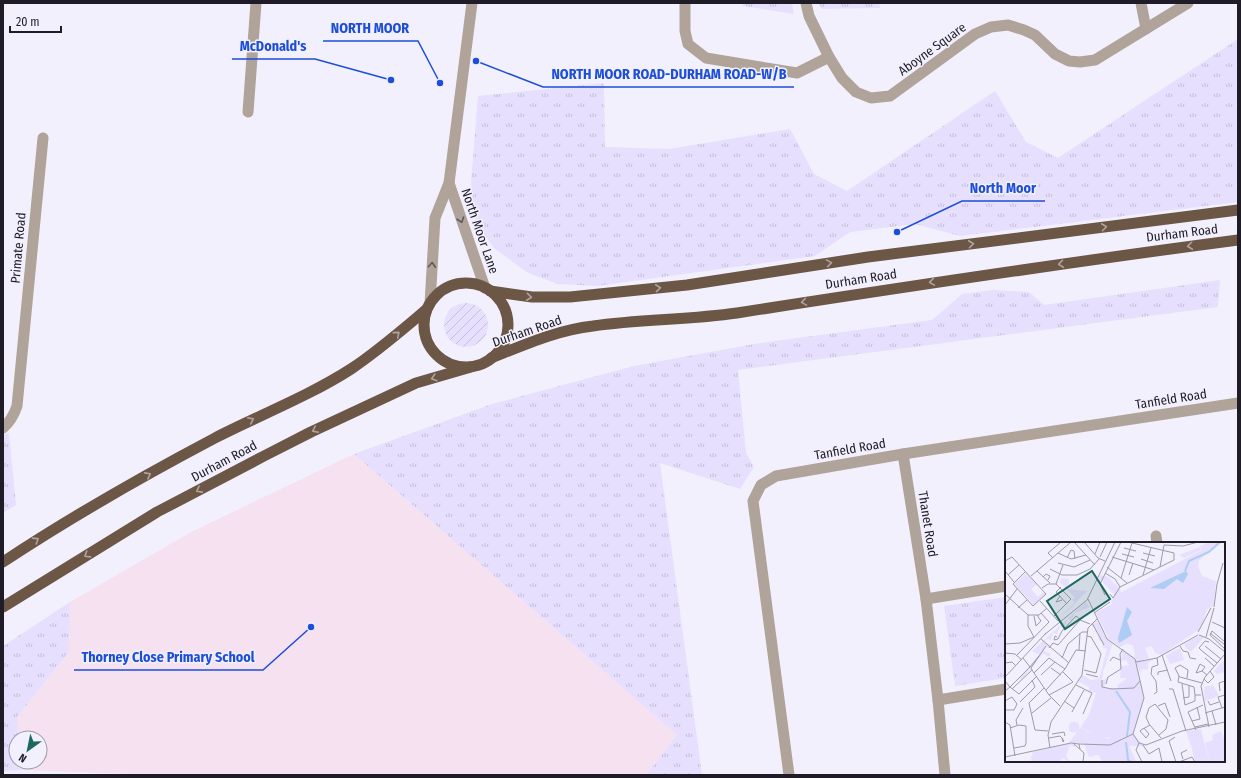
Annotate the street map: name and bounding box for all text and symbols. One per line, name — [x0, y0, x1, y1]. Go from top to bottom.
scale bar — [10, 8, 61, 34]
text: 20 m — [16, 15, 40, 29]
callout: NORTH MOOR — [323, 15, 418, 41]
street label: Aboyne Square — [895, 19, 969, 79]
text: NORTH MOOR — [331, 20, 409, 37]
callout: McDonald's — [232, 33, 315, 59]
text: McDonald's — [240, 38, 306, 55]
callout: NORTH MOOR ROAD-DURHAM ROAD-W/B — [543, 61, 794, 87]
text: NORTH MOOR ROAD-DURHAM ROAD-W/B — [551, 66, 787, 83]
callout: North Moor — [962, 175, 1045, 201]
text: North Moor — [970, 180, 1037, 197]
street label: North Moor Lane — [458, 186, 502, 276]
street label: Primate Road — [7, 212, 29, 284]
one-way arrow — [457, 216, 465, 223]
street label: Durham Road — [1145, 221, 1219, 245]
one-way arrow — [1101, 223, 1107, 232]
one-way arrow — [968, 240, 974, 249]
one-way arrow — [1187, 242, 1193, 251]
one-way arrow — [826, 259, 832, 268]
one-way arrow — [1058, 259, 1064, 268]
one-way arrow — [428, 262, 437, 268]
street label: Durham Road — [824, 266, 898, 292]
one-way arrow — [929, 277, 935, 286]
one-way arrow — [655, 284, 662, 293]
one-way arrow — [526, 292, 532, 301]
one-way arrow — [801, 297, 807, 306]
street label: Durham Road — [490, 312, 564, 350]
one-way arrow — [392, 332, 400, 339]
one-way arrow — [431, 373, 438, 382]
street label: Tanfield Road — [1134, 386, 1208, 412]
one-way arrow — [247, 418, 254, 425]
one-way arrow — [312, 425, 319, 433]
street label: Tanfield Road — [813, 435, 887, 463]
street label: Durham Road — [189, 437, 259, 485]
one-way arrow — [144, 472, 151, 479]
one-way arrow — [196, 485, 204, 492]
street label: Thanet Road — [915, 490, 941, 558]
one-way arrow — [31, 538, 38, 545]
inset map — [1005, 542, 1225, 762]
one-way arrow — [84, 550, 91, 558]
callout: Thorney Close Primary School — [74, 644, 263, 670]
text: Thorney Close Primary School — [81, 649, 255, 666]
north arrow — [8, 730, 48, 770]
text: N — [17, 751, 29, 765]

